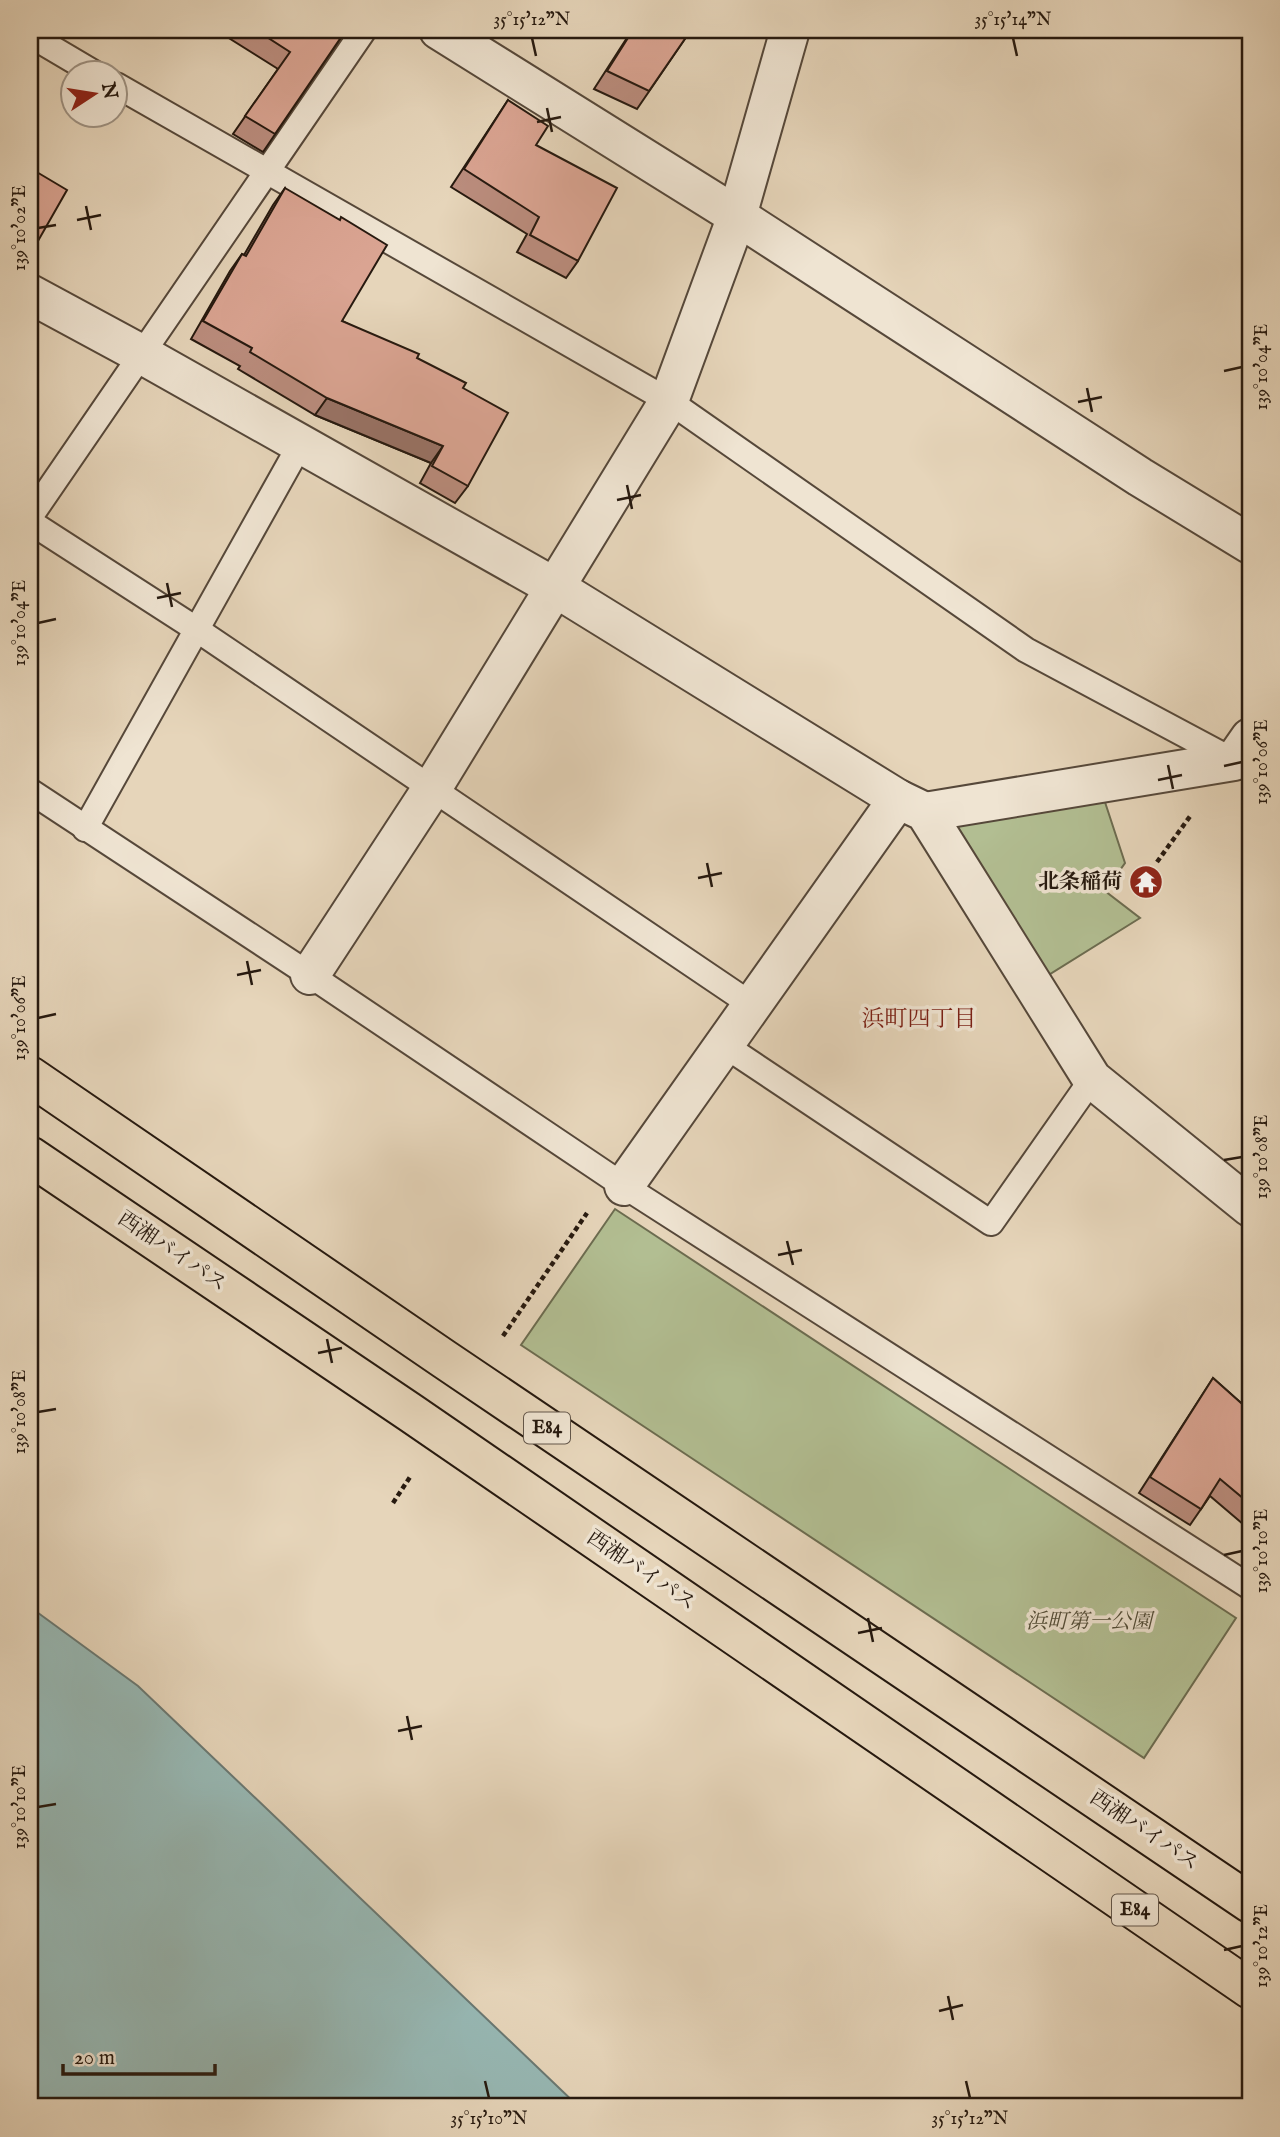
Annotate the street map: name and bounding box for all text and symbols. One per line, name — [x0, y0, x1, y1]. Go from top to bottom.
text: 35°15'12"N — [494, 9, 571, 32]
text: 35°15'14"N — [974, 9, 1052, 32]
north arrow — [60, 60, 130, 130]
text: N — [95, 79, 122, 102]
text: 139°10'02"E — [9, 185, 32, 271]
text: 139°10'04"E — [1251, 324, 1274, 410]
text: 139°10'04"E — [9, 580, 32, 666]
text: 139°10'06"E — [1251, 719, 1274, 805]
temple icon: 北条稲荷 — [1127, 863, 1165, 901]
place label: 北条稲荷 — [1038, 869, 1122, 896]
text: 139°10'06"E — [9, 975, 32, 1061]
district label: 浜町四丁目 — [862, 1005, 977, 1034]
text: 139°10'08"E — [1251, 1115, 1274, 1199]
street label: 西湘バイパス — [112, 1206, 232, 1298]
text: 139°10'08"E — [9, 1370, 32, 1454]
road number: E84 — [524, 1412, 570, 1444]
text: 139°10'10"E — [1251, 1509, 1274, 1593]
street label: 西湘バイパス — [581, 1525, 701, 1617]
park label: 浜町第一公園 — [1026, 1609, 1155, 1636]
text: 139°10'10"E — [9, 1765, 32, 1849]
street label: 西湘バイパス — [1084, 1785, 1204, 1877]
road number: E84 — [1112, 1894, 1158, 1926]
text: 139°10'12"E — [1251, 1904, 1274, 1988]
scale bar — [63, 2032, 215, 2076]
text: 20 m — [74, 2045, 115, 2072]
text: 35°15'10"N — [450, 2108, 528, 2131]
text: 35°15'12"N — [932, 2108, 1009, 2131]

